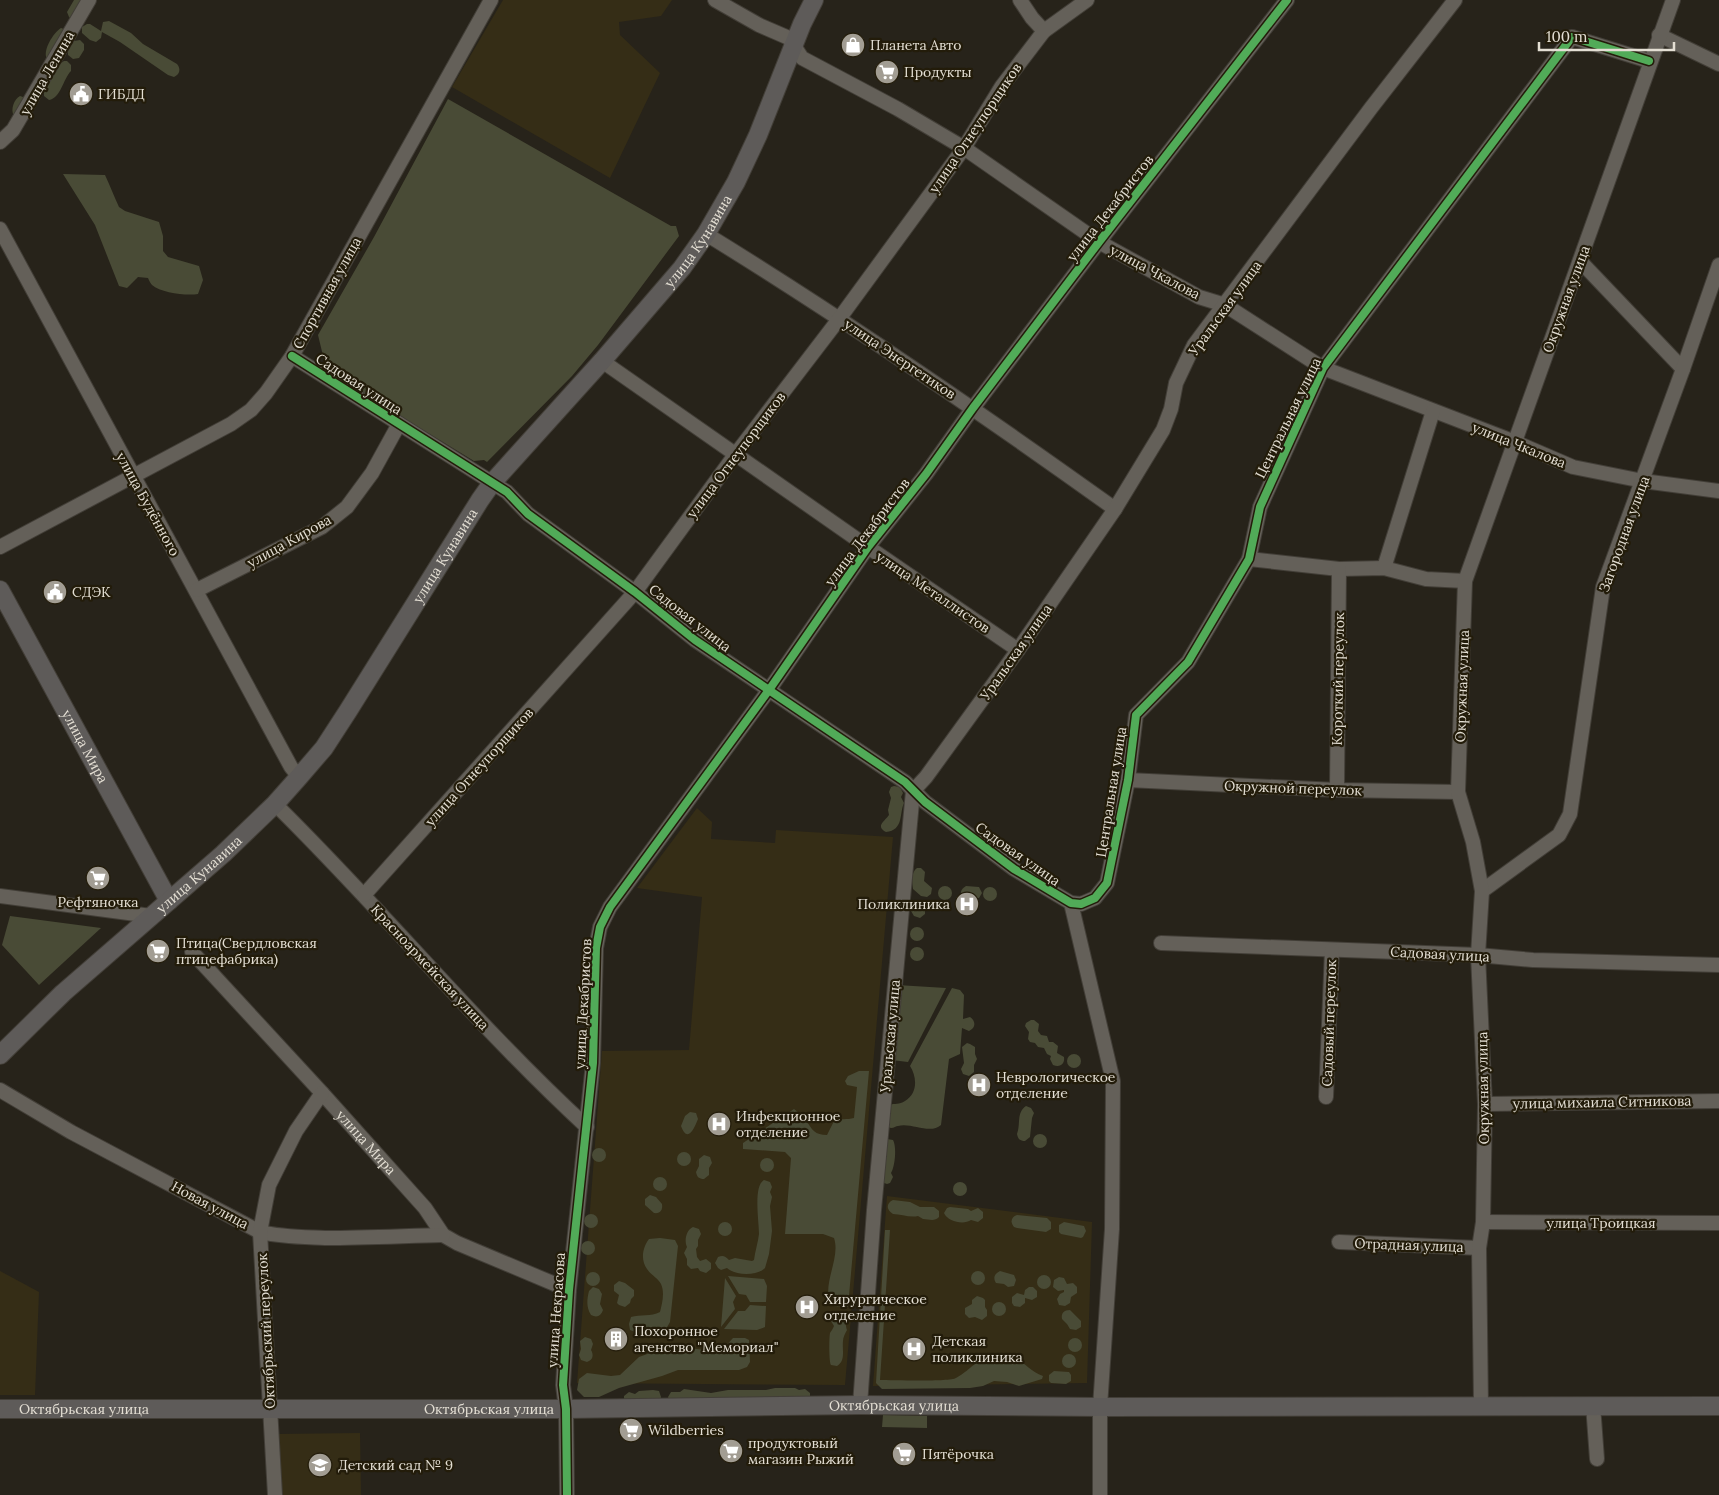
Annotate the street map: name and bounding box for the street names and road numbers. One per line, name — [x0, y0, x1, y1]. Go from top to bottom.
street label: улица Ленина — [16, 28, 78, 118]
street label: улица Огнеупорщиков — [925, 59, 1025, 197]
street label: улица Декабристов — [1063, 151, 1157, 265]
street label: улица Кунавина — [660, 191, 736, 291]
street label: Спортивная улица — [289, 234, 365, 352]
street label: улица Чкалова — [1107, 241, 1203, 303]
street label: Окружная улица — [1538, 243, 1594, 355]
street label: Уральская улица — [1184, 257, 1266, 360]
street label: улица Энергетиков — [841, 315, 959, 403]
street label: Садовая улица — [312, 349, 406, 419]
street label: Центральная улица — [1251, 355, 1325, 481]
street label: улица Огнеупорщиков — [683, 388, 789, 522]
street label: улица Чкалова — [1470, 418, 1568, 472]
street label: улица Будённого — [112, 449, 184, 559]
street label: Загородная улица — [1595, 473, 1653, 595]
street label: улица Декабристов — [821, 474, 913, 590]
street label: улица Кунавина — [409, 505, 481, 607]
street label: улица Кирова — [244, 510, 334, 572]
street label: улица Металлистов — [873, 547, 993, 637]
street label: Садовая улица — [645, 580, 735, 656]
street label: Уральская улица — [976, 600, 1056, 704]
street label: Короткий переулок — [1328, 612, 1348, 746]
street label: Окружная улица — [1451, 629, 1473, 743]
street label: улица Огнеупорщиков — [421, 704, 537, 830]
street label: улица Мира — [58, 706, 112, 786]
street label: Центральная улица — [1092, 725, 1130, 859]
street label: Окружной переулок — [1224, 777, 1363, 799]
street label: Садовая улица — [972, 818, 1064, 890]
street label: улица Кунавина — [152, 832, 246, 917]
street label: Красноармейская улица — [367, 900, 493, 1034]
street label: улица Декабристов — [571, 938, 595, 1070]
street label: Садовая улица — [1390, 942, 1490, 966]
street label: Садовый переулок — [1318, 959, 1340, 1087]
street label: Уральская улица — [876, 979, 904, 1094]
street label: Окружная улица — [1473, 1032, 1493, 1144]
street label: улица михаила Ситникова — [1512, 1091, 1692, 1113]
street label: улица Мира — [332, 1106, 400, 1179]
street label: Новая улица — [168, 1177, 252, 1233]
street label: улица Троицкая — [1546, 1214, 1656, 1232]
street label: Отрадная улица — [1354, 1234, 1464, 1256]
street label: Октябрьский переулок — [253, 1252, 279, 1409]
street label: улица Некрасова — [543, 1252, 569, 1368]
street label: Октябрьская улица — [829, 1396, 959, 1415]
street label: Октябрьская улица — [19, 1400, 149, 1418]
street label: Октябрьская улица — [424, 1400, 554, 1418]

